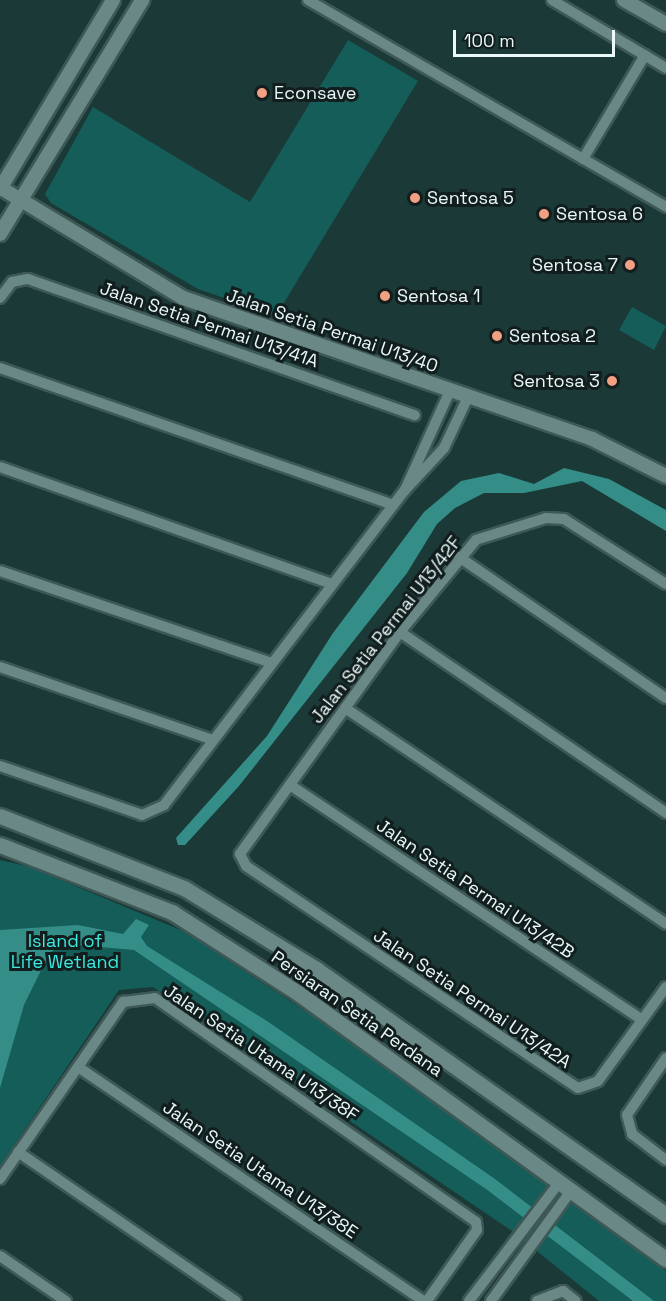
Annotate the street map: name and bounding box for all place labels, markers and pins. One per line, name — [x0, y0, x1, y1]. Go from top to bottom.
place label: Econsave — [274, 82, 356, 104]
marker: Econsave — [255, 86, 269, 100]
place label: Sentosa 5 — [427, 187, 514, 209]
marker: Sentosa 5 — [408, 191, 422, 205]
place label: Sentosa 6 — [556, 203, 643, 225]
marker: Sentosa 6 — [537, 207, 551, 221]
place label: Sentosa 7 — [532, 254, 618, 276]
marker: Sentosa 7 — [623, 258, 637, 272]
place label: Sentosa 1 — [397, 285, 480, 307]
marker: Sentosa 1 — [378, 289, 392, 303]
place label: Sentosa 2 — [509, 325, 596, 347]
marker: Sentosa 2 — [490, 329, 504, 343]
place label: Sentosa 3 — [513, 370, 600, 392]
marker: Sentosa 3 — [605, 374, 619, 388]

